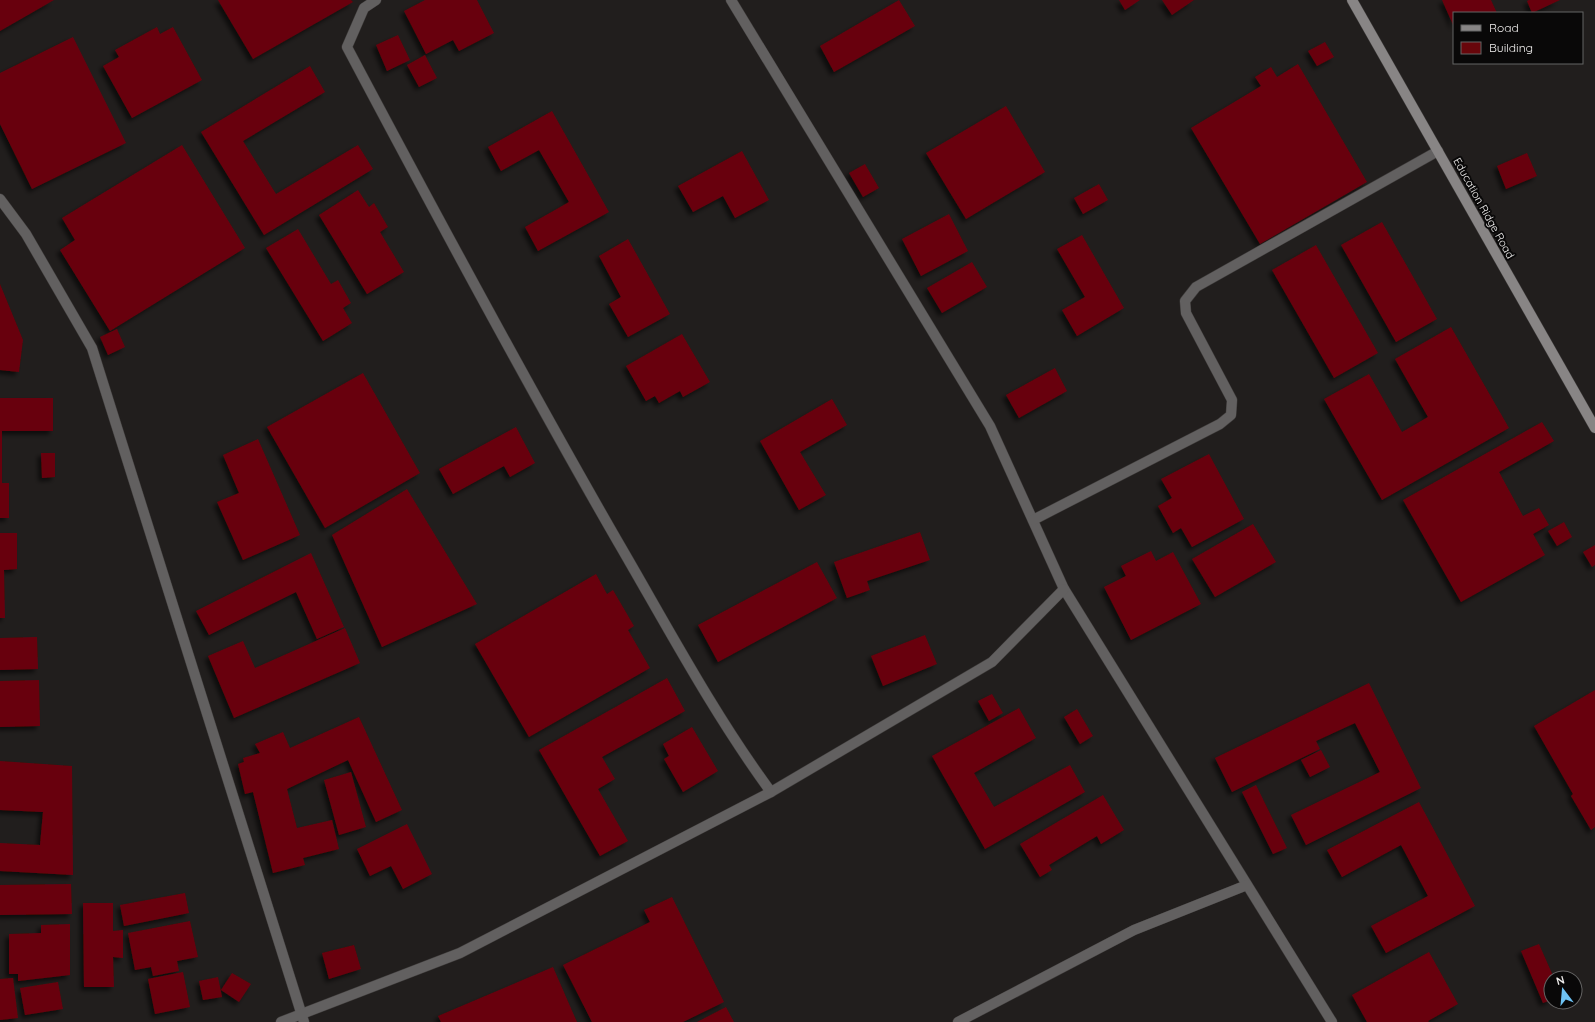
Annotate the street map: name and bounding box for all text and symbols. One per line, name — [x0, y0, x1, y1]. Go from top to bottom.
legend — [1453, 12, 1583, 64]
text: Road — [1489, 20, 1519, 35]
text: Building — [1489, 40, 1533, 55]
street label: Education Ridge Road — [1450, 155, 1518, 261]
north arrow — [1543, 970, 1583, 1010]
text: N — [1554, 973, 1566, 988]

